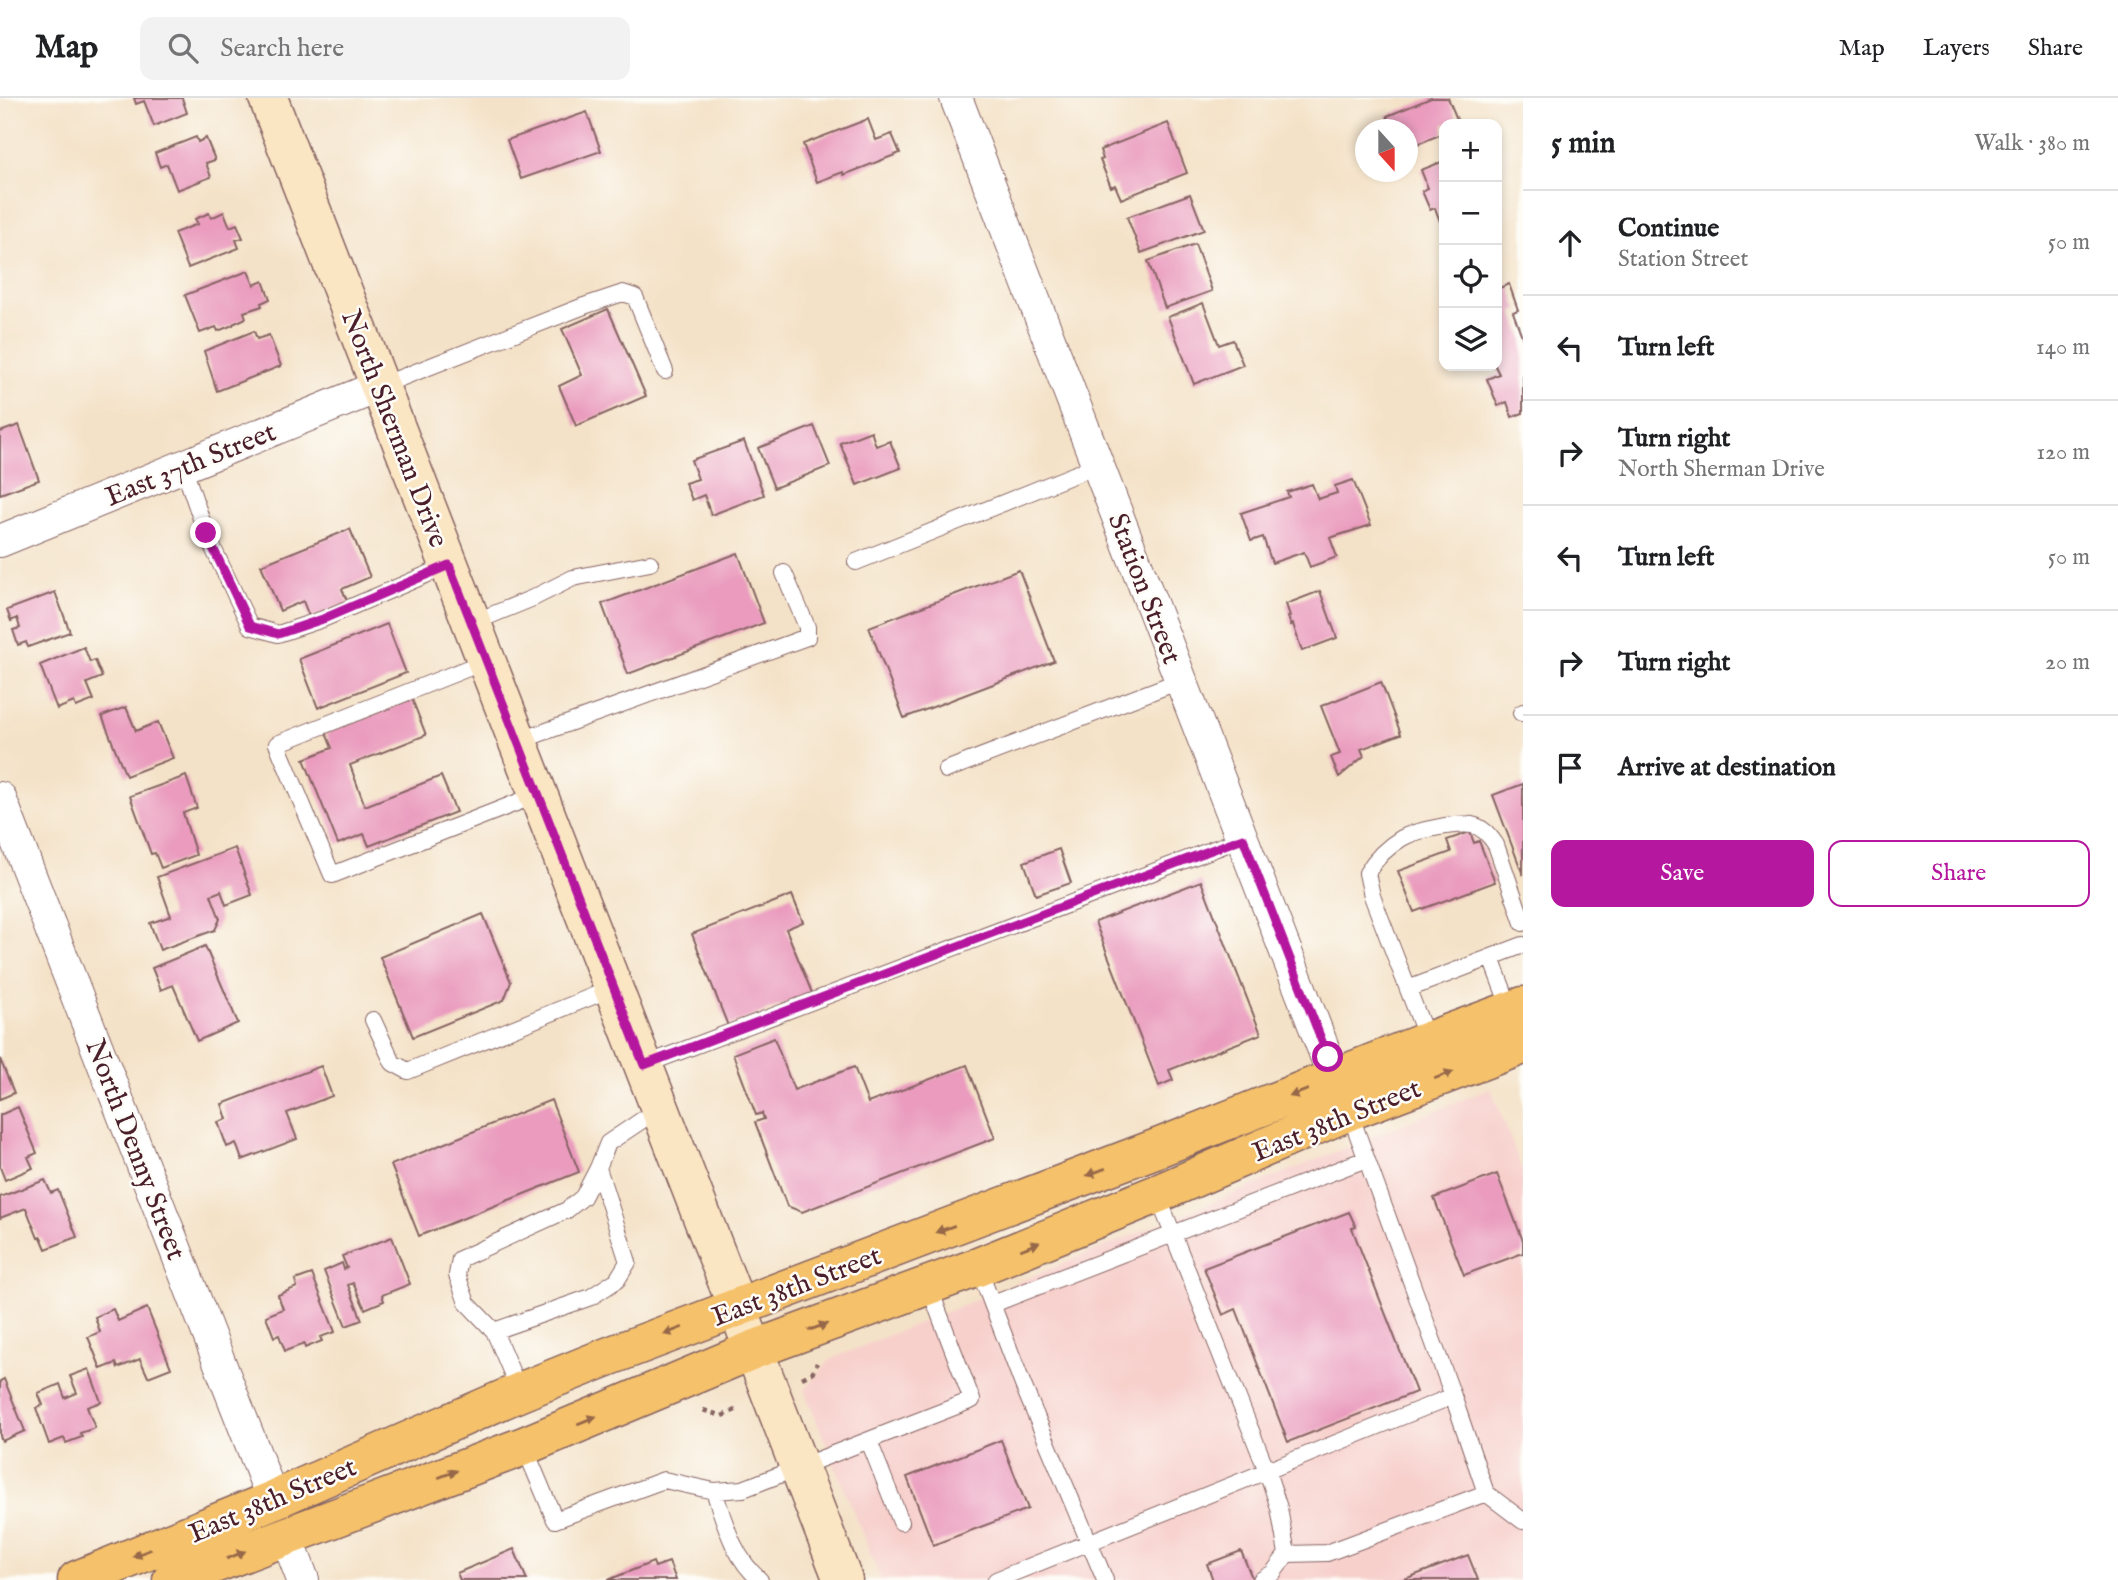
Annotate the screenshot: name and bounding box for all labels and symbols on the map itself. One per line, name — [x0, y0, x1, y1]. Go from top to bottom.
north arrow — [1355, 119, 1418, 182]
street label: North Sherman Drive — [332, 305, 455, 553]
street label: East 37th Street — [101, 415, 282, 515]
street label: Station Street — [1099, 509, 1189, 670]
route end — [190, 517, 221, 548]
street label: North Denny Street — [76, 1035, 193, 1266]
route start — [1312, 1041, 1343, 1072]
one-way arrow — [1434, 1069, 1455, 1080]
street label: East 38th Street — [1248, 1071, 1427, 1171]
one-way arrow — [1289, 1087, 1310, 1098]
one-way arrow — [1086, 1166, 1107, 1177]
one-way arrow — [934, 1224, 955, 1235]
street label: East 38th Street — [707, 1239, 887, 1336]
one-way arrow — [1020, 1240, 1040, 1252]
one-way arrow — [807, 1321, 828, 1332]
one-way arrow — [662, 1326, 683, 1337]
one-way arrow — [577, 1414, 598, 1425]
street label: East 38th Street — [184, 1450, 362, 1552]
one-way arrow — [438, 1469, 459, 1480]
one-way arrow — [132, 1548, 153, 1559]
one-way arrow — [225, 1549, 246, 1560]

